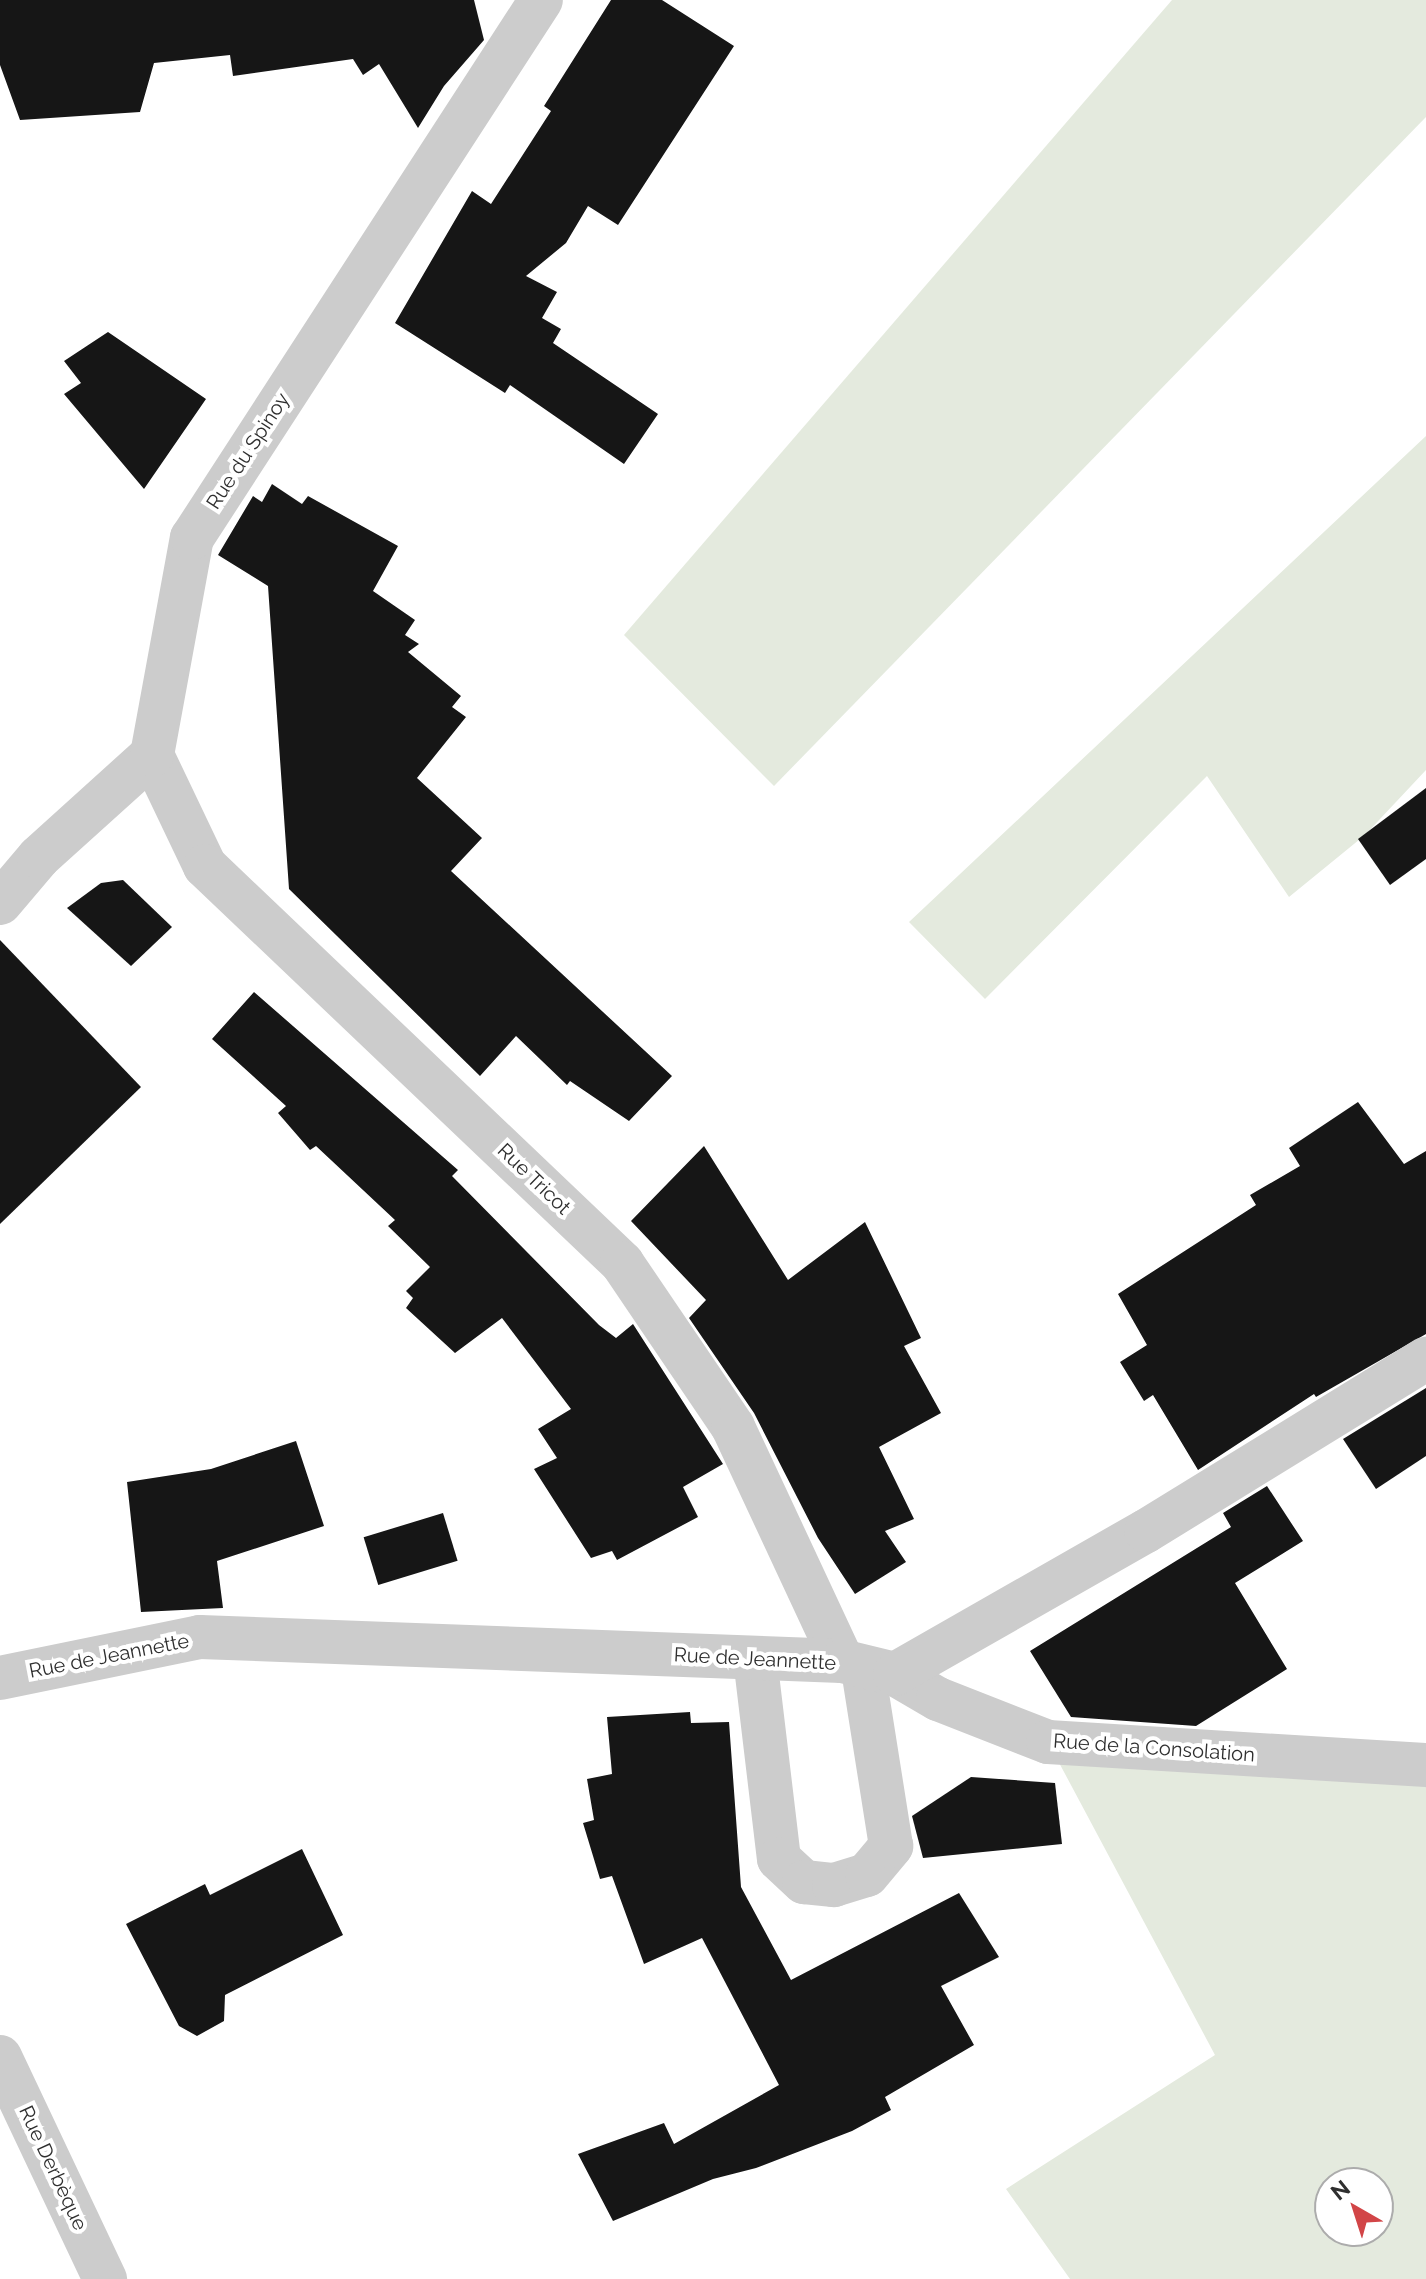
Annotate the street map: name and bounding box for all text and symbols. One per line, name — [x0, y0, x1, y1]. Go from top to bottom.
street label: Rue du Spinoy — [201, 388, 295, 514]
street label: Rue Tricot — [492, 1138, 576, 1220]
street label: Rue de Jeannette — [27, 1629, 191, 1683]
street label: Rue de Jeannette — [673, 1643, 837, 1675]
street label: Rue de la Consolation — [1052, 1729, 1256, 1767]
street label: Rue Derbèque — [14, 2102, 92, 2234]
north arrow — [1314, 2167, 1394, 2247]
text: N — [1325, 2175, 1355, 2205]

